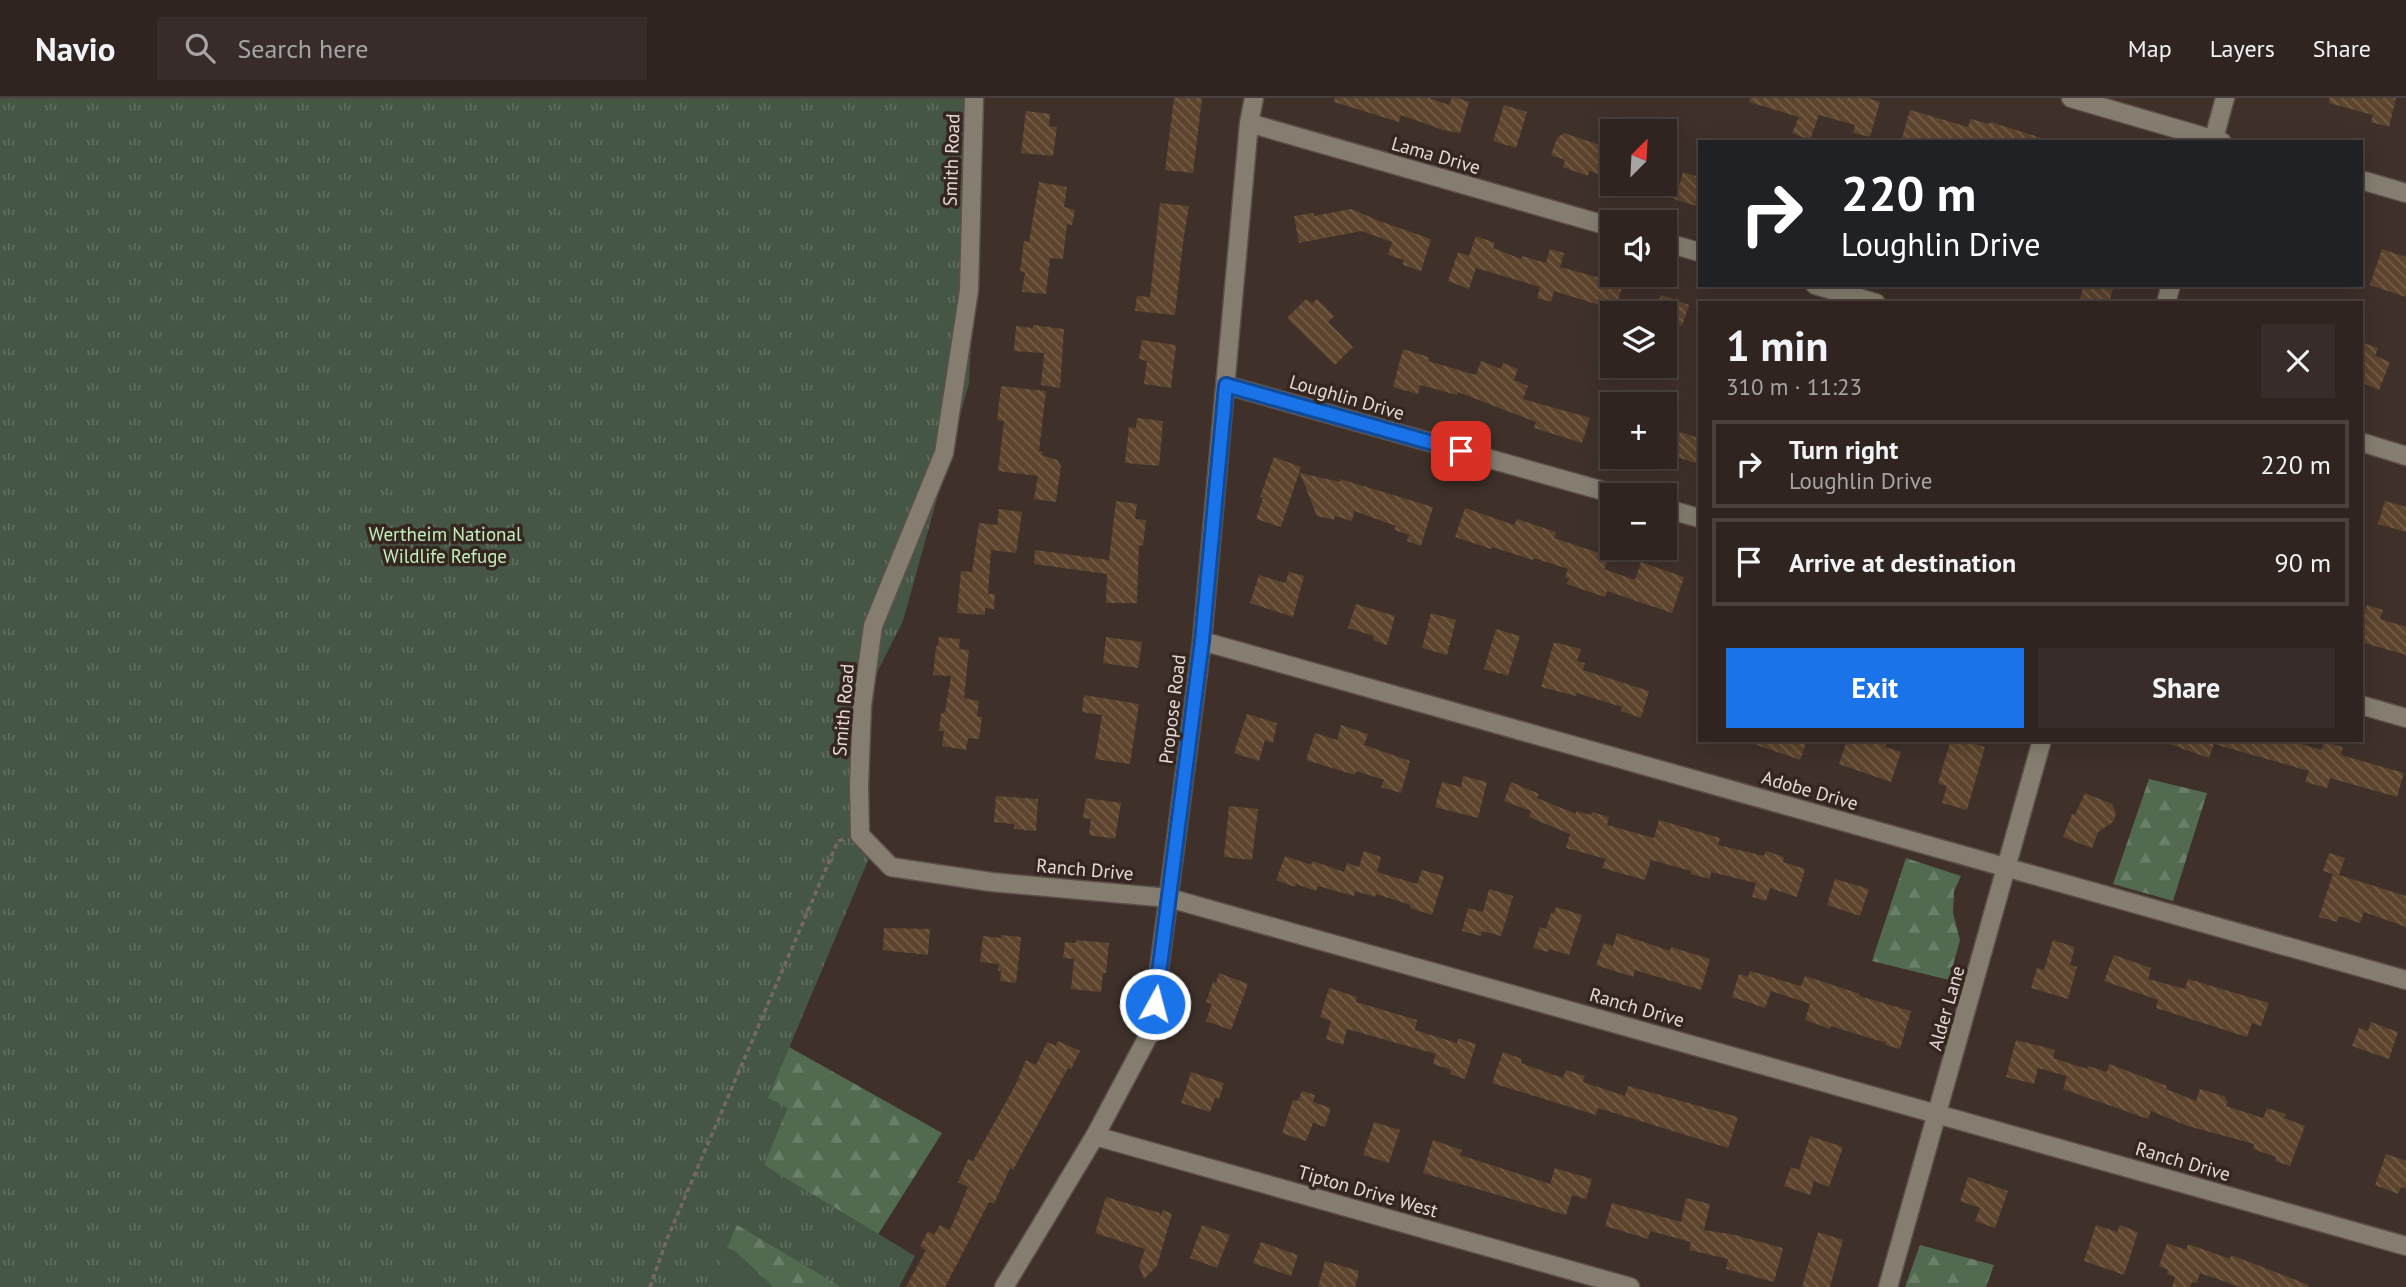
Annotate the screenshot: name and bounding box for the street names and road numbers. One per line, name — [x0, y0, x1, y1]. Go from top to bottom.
street label: Smith Road — [937, 113, 965, 207]
street label: Lama Drive — [1389, 131, 1483, 179]
street label: Loughlin Drive — [1287, 369, 1407, 425]
street label: Propose Road — [1153, 653, 1191, 765]
street label: Smith Road — [827, 663, 859, 757]
street label: Adobe Drive — [1759, 765, 1861, 815]
street label: Ranch Drive — [1035, 853, 1135, 885]
street label: Alder Lane — [1922, 963, 1970, 1053]
street label: Ranch Drive — [1587, 982, 1687, 1032]
street label: Ranch Drive — [2133, 1136, 2233, 1186]
street label: Tipton Drive West — [1295, 1160, 1441, 1223]

